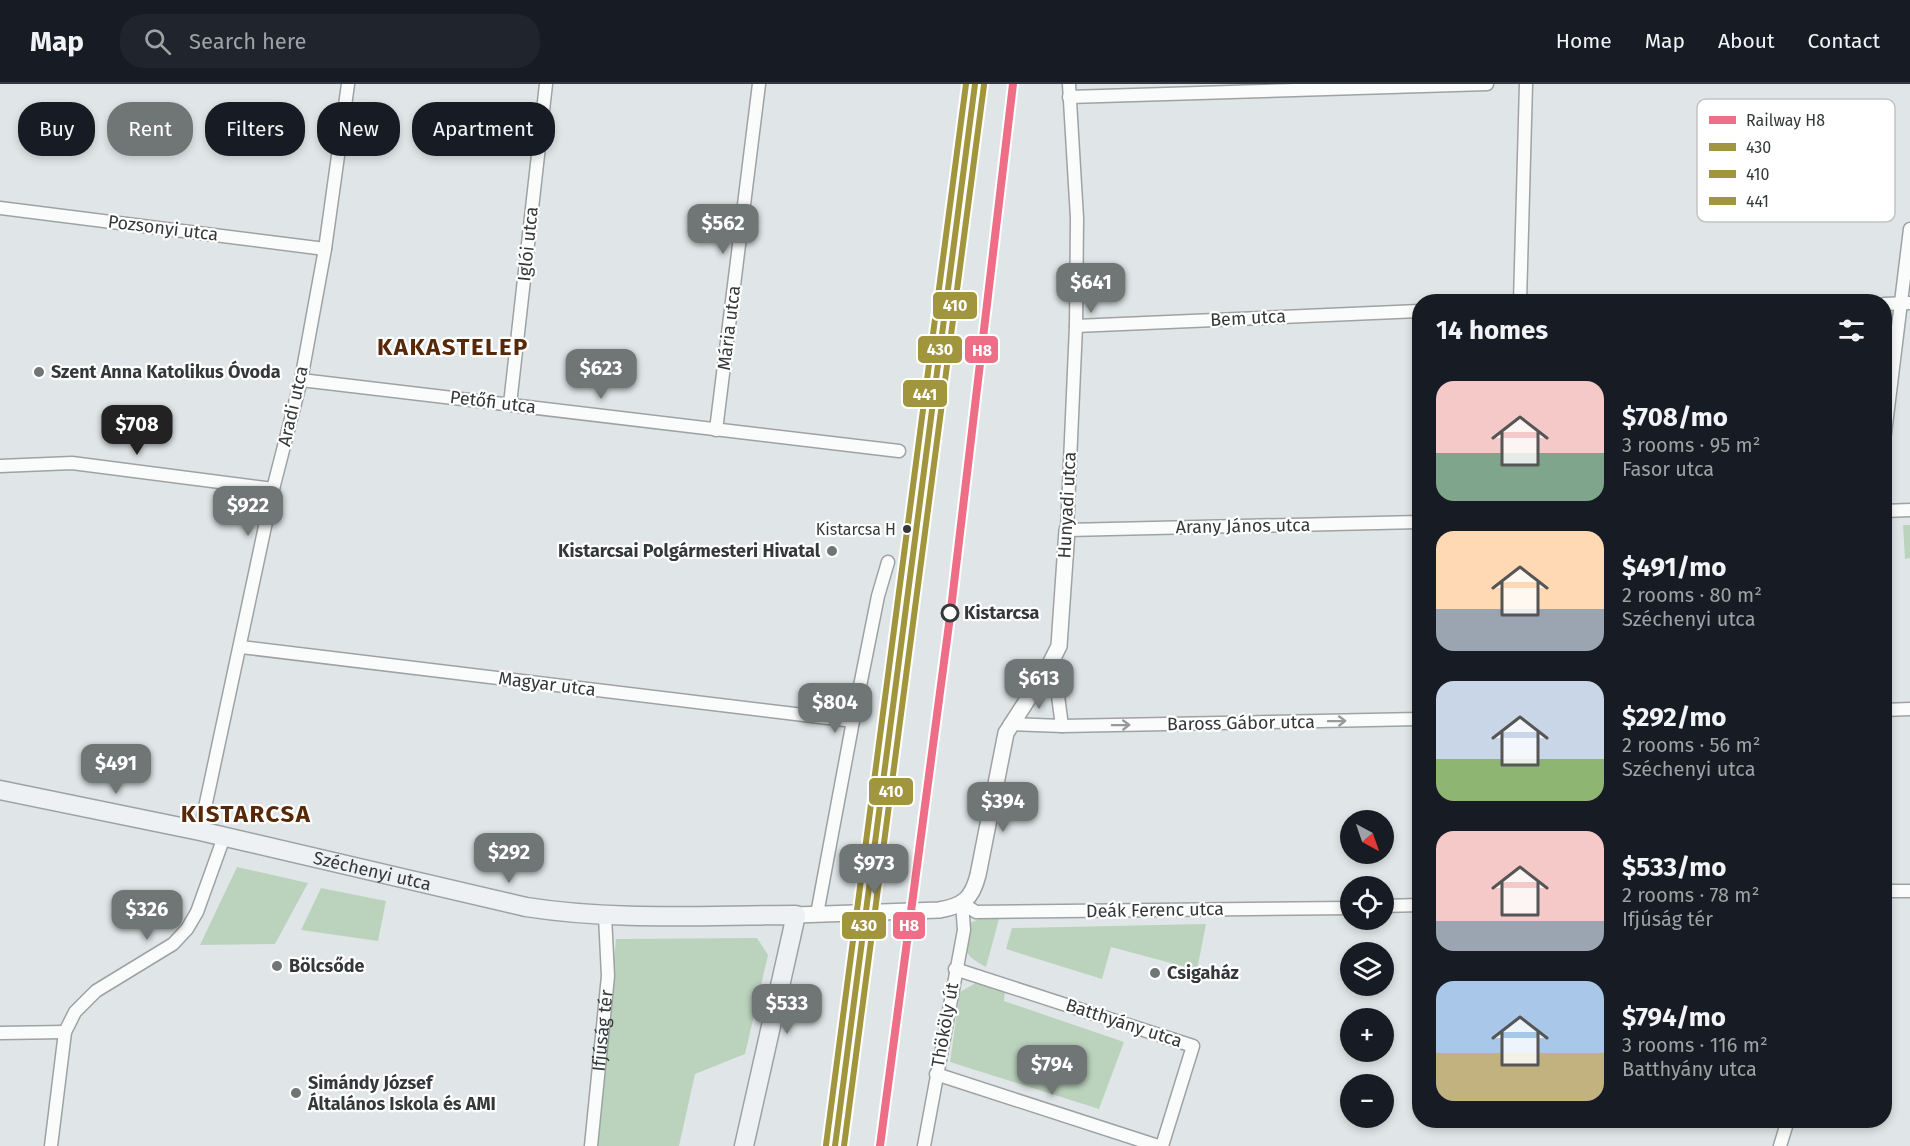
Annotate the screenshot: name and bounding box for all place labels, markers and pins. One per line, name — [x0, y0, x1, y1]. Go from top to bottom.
pin: $562 — [687, 204, 759, 255]
pin: $641 — [1055, 263, 1127, 314]
pin: $623 — [565, 349, 637, 400]
place label: Szent Anna Katolikus Óvoda — [51, 360, 281, 383]
marker: Szent Anna Katolikus Óvoda — [32, 365, 46, 379]
pin: $708 — [101, 405, 173, 456]
pin: $922 — [212, 486, 284, 537]
place label: Kistarcsa H — [816, 520, 896, 539]
marker: Kistarcsa H — [901, 523, 913, 535]
place label: Kistarcsai Polgármesteri Hivatal — [558, 540, 821, 562]
marker: Kistarcsai Polgármesteri Hivatal — [825, 544, 839, 558]
place label: Kistarcsa — [964, 602, 1040, 624]
marker: Kistarcsa — [941, 604, 959, 622]
pin: $613 — [1003, 659, 1075, 710]
pin: $804 — [799, 683, 871, 734]
pin: $491 — [80, 744, 152, 795]
pin: $394 — [967, 782, 1039, 833]
pin: $292 — [473, 833, 545, 884]
pin: $973 — [838, 844, 910, 895]
pin: $326 — [111, 890, 183, 941]
place label: Bölcsőde — [289, 955, 365, 977]
marker: Bölcsőde — [270, 959, 284, 973]
place label: Csigaház — [1167, 962, 1239, 984]
marker: Csigaház — [1148, 966, 1162, 980]
pin: $533 — [751, 984, 823, 1035]
pin: $794 — [1016, 1045, 1088, 1096]
place label: Simándy József Általános Iskola és AMI — [307, 1072, 496, 1115]
marker: Simándy József Általános Iskola és AMI — [289, 1086, 303, 1100]

